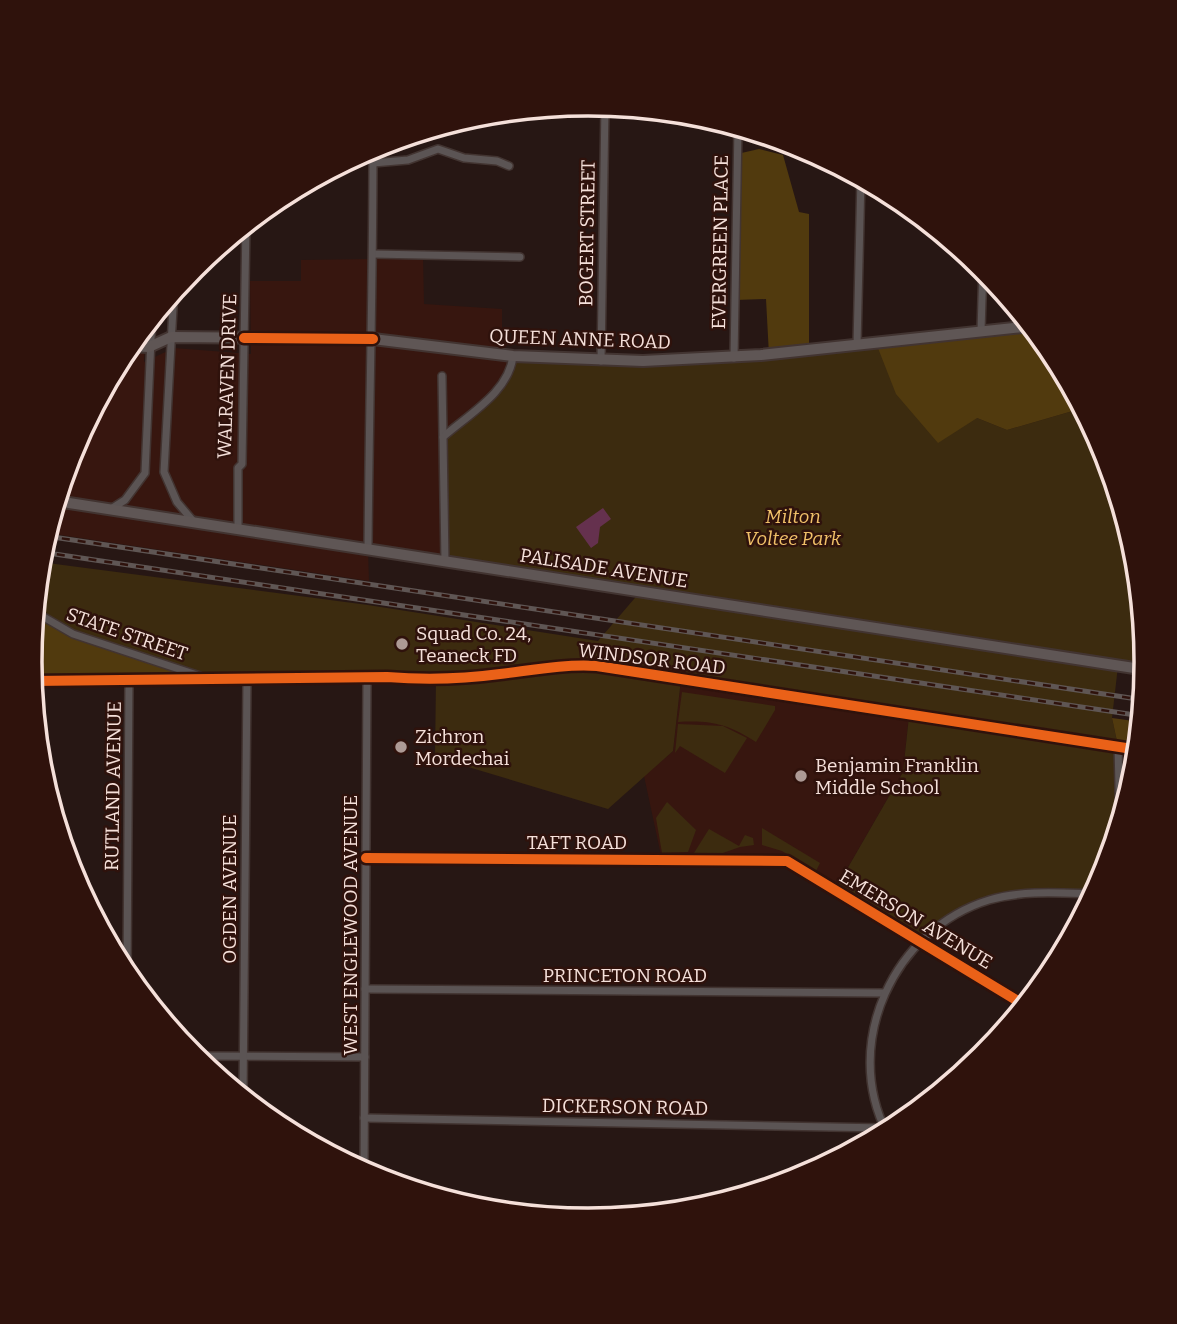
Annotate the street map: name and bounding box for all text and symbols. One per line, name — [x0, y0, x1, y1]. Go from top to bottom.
street label: EVERGREEN PLACE — [707, 154, 733, 330]
street label: BOGERT STREET — [574, 159, 600, 307]
street label: WALRAVEN DRIVE — [213, 293, 241, 459]
street label: QUEEN ANNE ROAD — [489, 324, 671, 354]
park label: Milton Voltee Park — [745, 505, 842, 550]
street label: PALISADE AVENUE — [518, 543, 690, 593]
street label: STATE STREET — [63, 603, 191, 665]
place label: Squad Co. 24, Teaneck FD — [416, 622, 531, 667]
marker: Squad Co. 24, Teaneck FD — [394, 636, 410, 652]
street label: WINDSOR ROAD — [577, 639, 727, 679]
street label: RUTLAND AVENUE — [100, 701, 126, 871]
place label: Zichron Mordechai — [415, 725, 510, 770]
marker: Zichron Mordechai — [393, 739, 409, 755]
place label: Benjamin Franklin Middle School — [815, 754, 979, 799]
marker: Benjamin Franklin Middle School — [793, 768, 809, 784]
street label: WEST ENGLEWOOD AVENUE — [339, 795, 362, 1055]
street label: OGDEN AVENUE — [218, 814, 241, 964]
street label: TAFT ROAD — [527, 831, 627, 854]
street label: EMERSON AVENUE — [835, 864, 997, 974]
street label: PRINCETON ROAD — [543, 964, 707, 987]
street label: DICKERSON ROAD — [542, 1094, 708, 1120]

